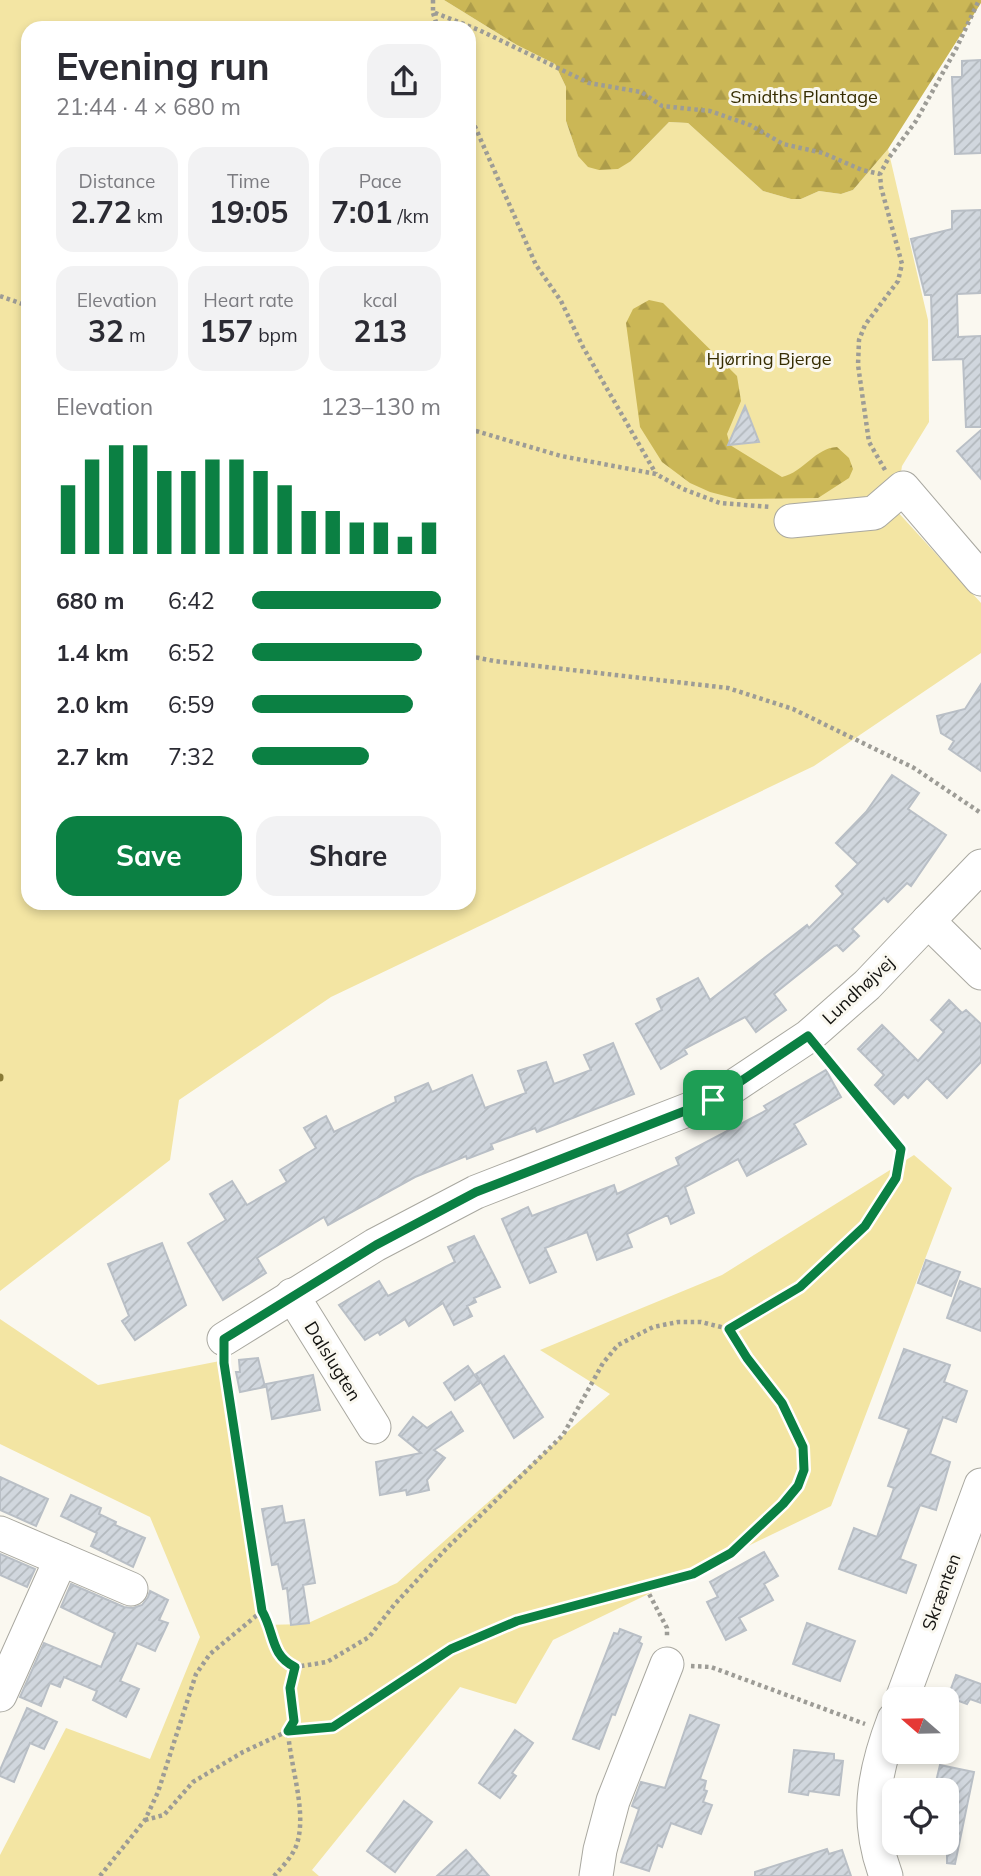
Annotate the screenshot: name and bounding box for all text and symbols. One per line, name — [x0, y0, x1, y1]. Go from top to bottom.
text: Evening run — [56, 42, 270, 90]
button: share — [367, 44, 441, 118]
park label: Smidths Plantage — [730, 85, 878, 108]
text: 21:44 · 4 × 680 m — [56, 92, 241, 121]
text: Distance — [78, 169, 155, 193]
text: Time — [227, 169, 270, 193]
text: Pace — [359, 169, 402, 193]
text: 2.72 — [70, 193, 132, 231]
text: 19:05 — [209, 193, 288, 231]
text: 7:01 — [331, 193, 392, 231]
text: km — [132, 204, 163, 228]
text: /km — [392, 204, 429, 228]
text: Elevation — [77, 288, 157, 312]
text: Heart rate — [203, 288, 294, 312]
text: kcal — [363, 288, 398, 312]
text: 32 — [88, 312, 124, 350]
text: 157 — [199, 312, 253, 350]
text: 213 — [353, 312, 407, 350]
text: m — [124, 323, 146, 347]
text: bpm — [253, 323, 298, 347]
park label: Hjørring Bjerge — [706, 347, 832, 370]
text: Elevation — [56, 392, 153, 421]
text: 123–130 m — [320, 392, 441, 421]
text: 680 m — [56, 586, 124, 615]
text: 6:42 — [168, 586, 215, 615]
text: 1.4 km — [56, 638, 129, 667]
text: 6:52 — [168, 638, 215, 667]
text: 2.0 km — [56, 690, 129, 719]
text: 6:59 — [168, 690, 215, 719]
text: 2.7 km — [56, 742, 129, 771]
text: 7:32 — [168, 742, 215, 771]
button: Save — [56, 816, 242, 896]
button: Share — [256, 816, 441, 896]
street label: Lundhøjvej — [817, 951, 899, 1029]
pin — [683, 1070, 743, 1130]
icon: arrive — [694, 1081, 732, 1119]
street label: Dalslugten — [300, 1317, 366, 1405]
street label: Skrænten — [917, 1551, 965, 1633]
north arrow — [882, 1687, 959, 1764]
map controls — [882, 1687, 959, 1855]
button: locate — [882, 1778, 959, 1855]

